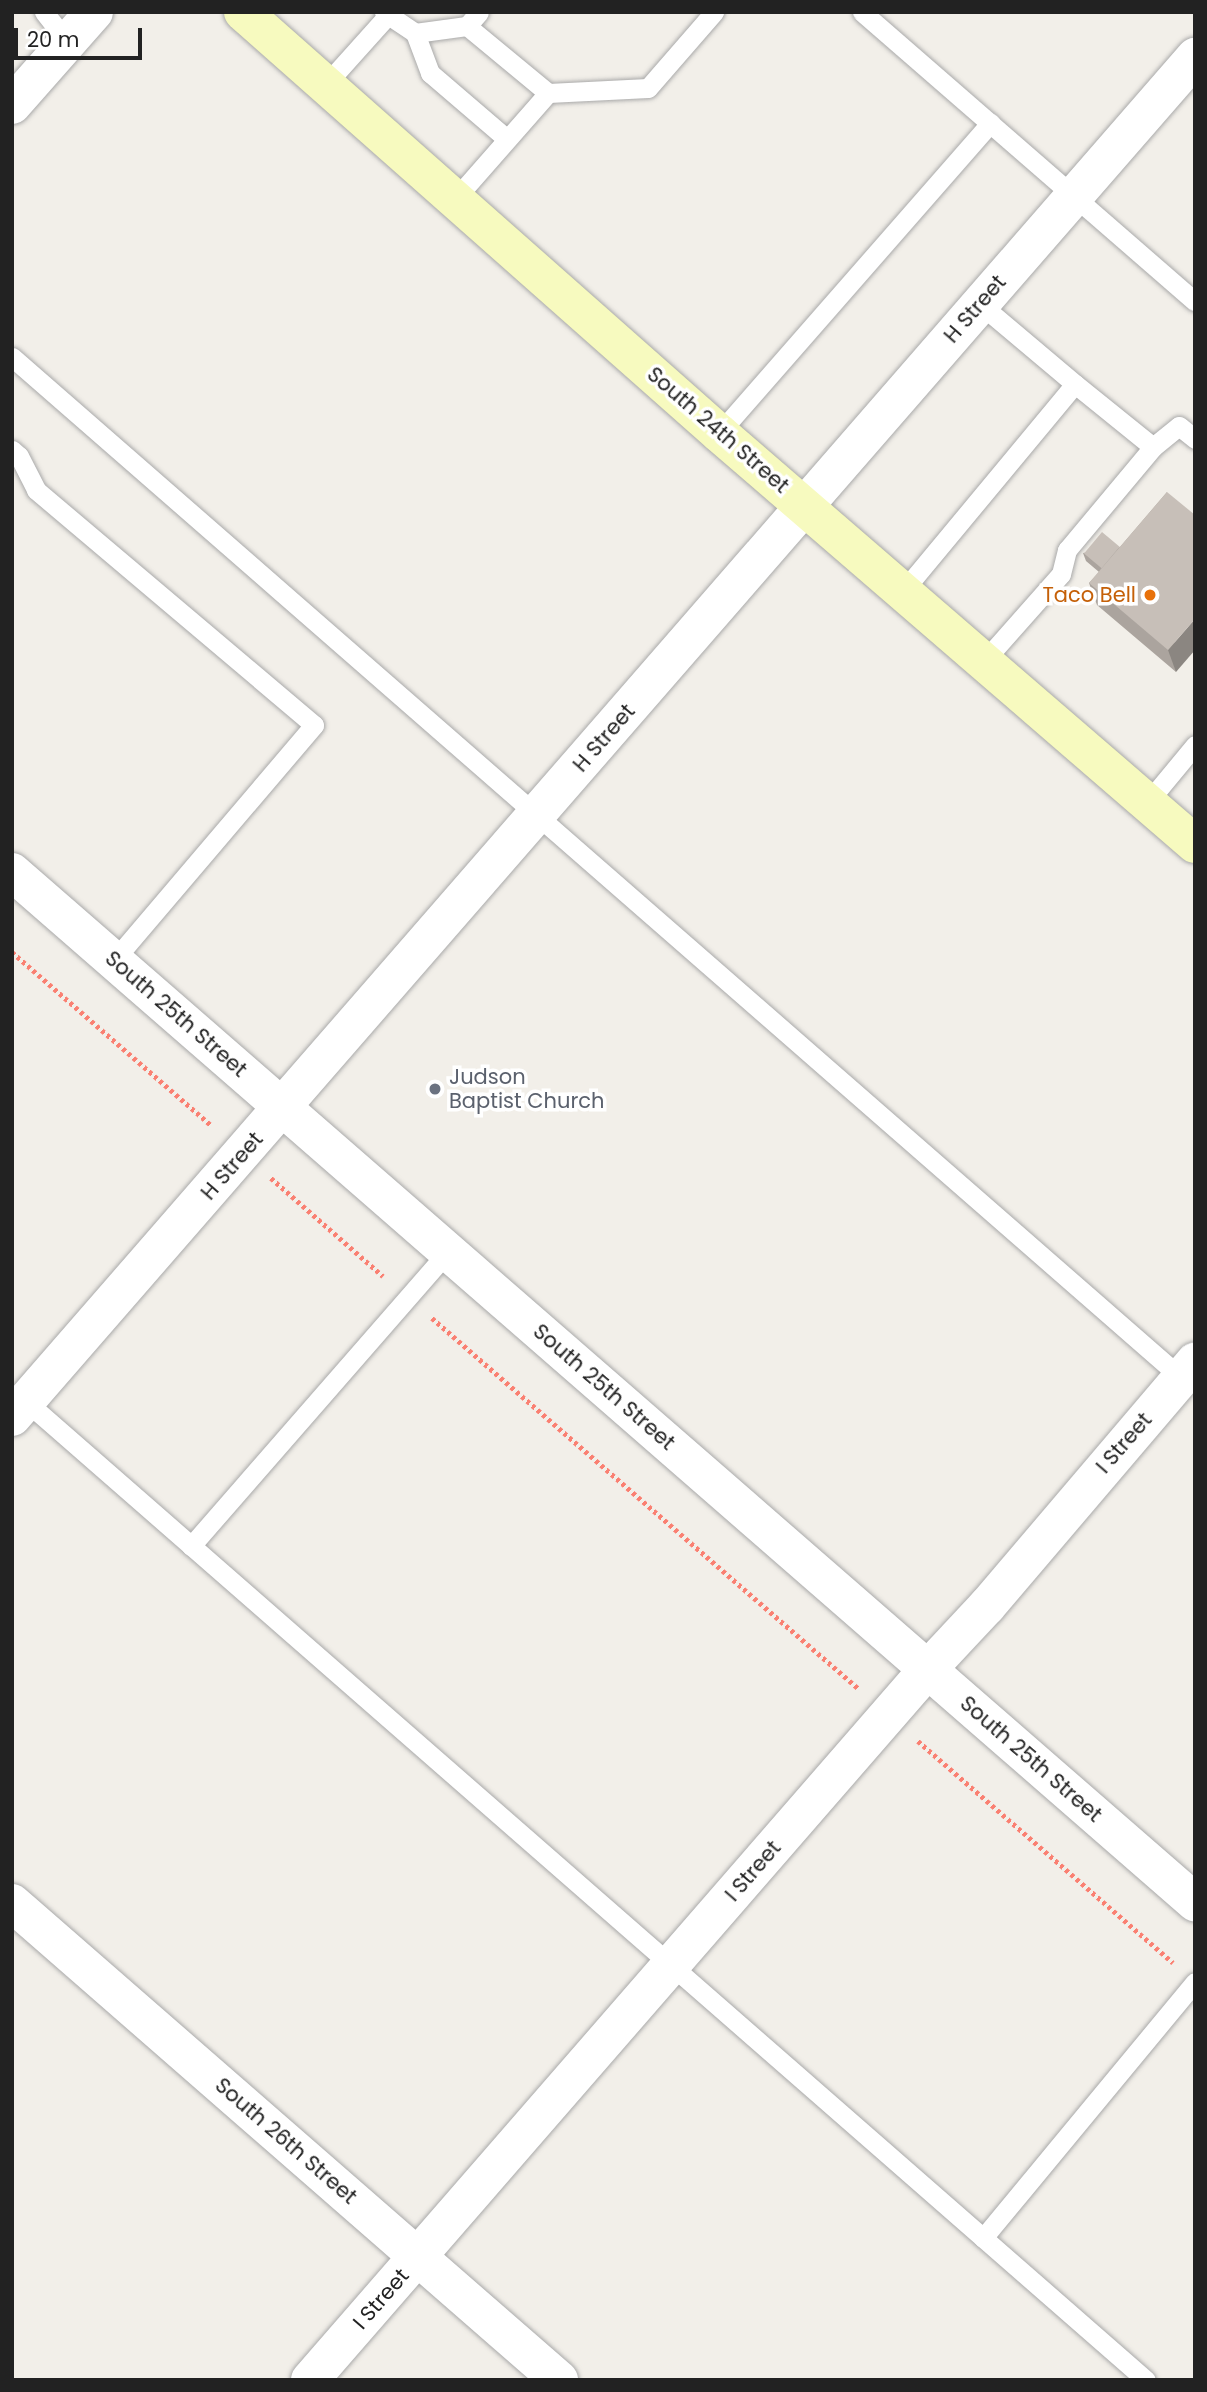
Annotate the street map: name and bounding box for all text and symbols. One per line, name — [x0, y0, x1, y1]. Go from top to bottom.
scale bar — [18, 14, 145, 58]
text: 20 m — [27, 25, 80, 54]
street label: H Street — [939, 270, 1011, 348]
street label: South 24th Street — [642, 362, 794, 498]
place label: Taco Bell — [1042, 582, 1136, 608]
marker: Taco Bell — [1142, 587, 1158, 603]
street label: H Street — [568, 699, 640, 777]
street label: South 25th Street — [100, 946, 252, 1082]
place label: Judson Baptist Church — [449, 1064, 604, 1114]
marker: Judson Baptist Church — [427, 1081, 443, 1097]
street label: H Street — [196, 1127, 268, 1205]
street label: South 25th Street — [528, 1319, 680, 1455]
street label: I Street — [1091, 1407, 1157, 1479]
street label: South 25th Street — [955, 1691, 1107, 1827]
street label: I Street — [720, 1835, 786, 1907]
street label: South 26th Street — [210, 2073, 362, 2209]
street label: I Street — [348, 2263, 414, 2335]

